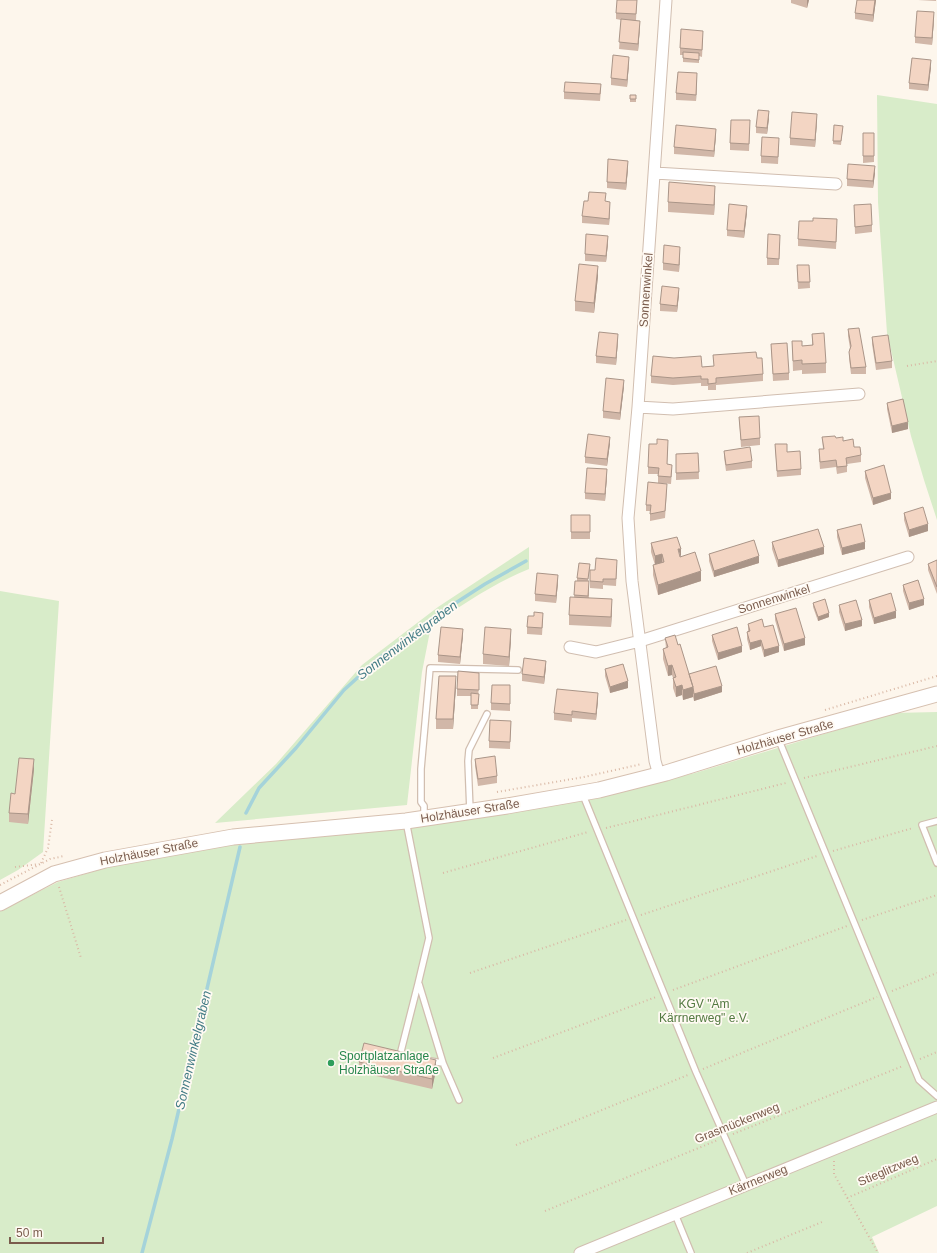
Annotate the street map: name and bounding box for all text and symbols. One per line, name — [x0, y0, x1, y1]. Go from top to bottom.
street label: Sonnenwinkel — [636, 252, 656, 328]
street label: Sonnenwinkel — [736, 581, 812, 617]
water label: Sonnenwinkelgraben — [354, 597, 460, 683]
street label: Holzhäuser Straße — [735, 716, 835, 758]
street label: Holzhäuser Straße — [419, 796, 521, 826]
street label: Holzhäuser Straße — [99, 836, 200, 868]
water label: Sonnenwinkelgraben — [172, 989, 214, 1111]
park label: KGV "Am Kärrnerweg" e.V. — [659, 997, 749, 1025]
place label: Sportplatzanlage Holzhäuser Straße — [339, 1049, 439, 1077]
marker: Sportplatzanlage Holzhäuser Straße — [326, 1058, 336, 1068]
street label: Grasmückenweg — [693, 1100, 781, 1146]
street label: Stieglitzweg — [856, 1151, 920, 1189]
street label: Kärrnerweg — [727, 1162, 789, 1198]
scale bar — [10, 1219, 103, 1245]
text: 50 m — [16, 1226, 43, 1240]

